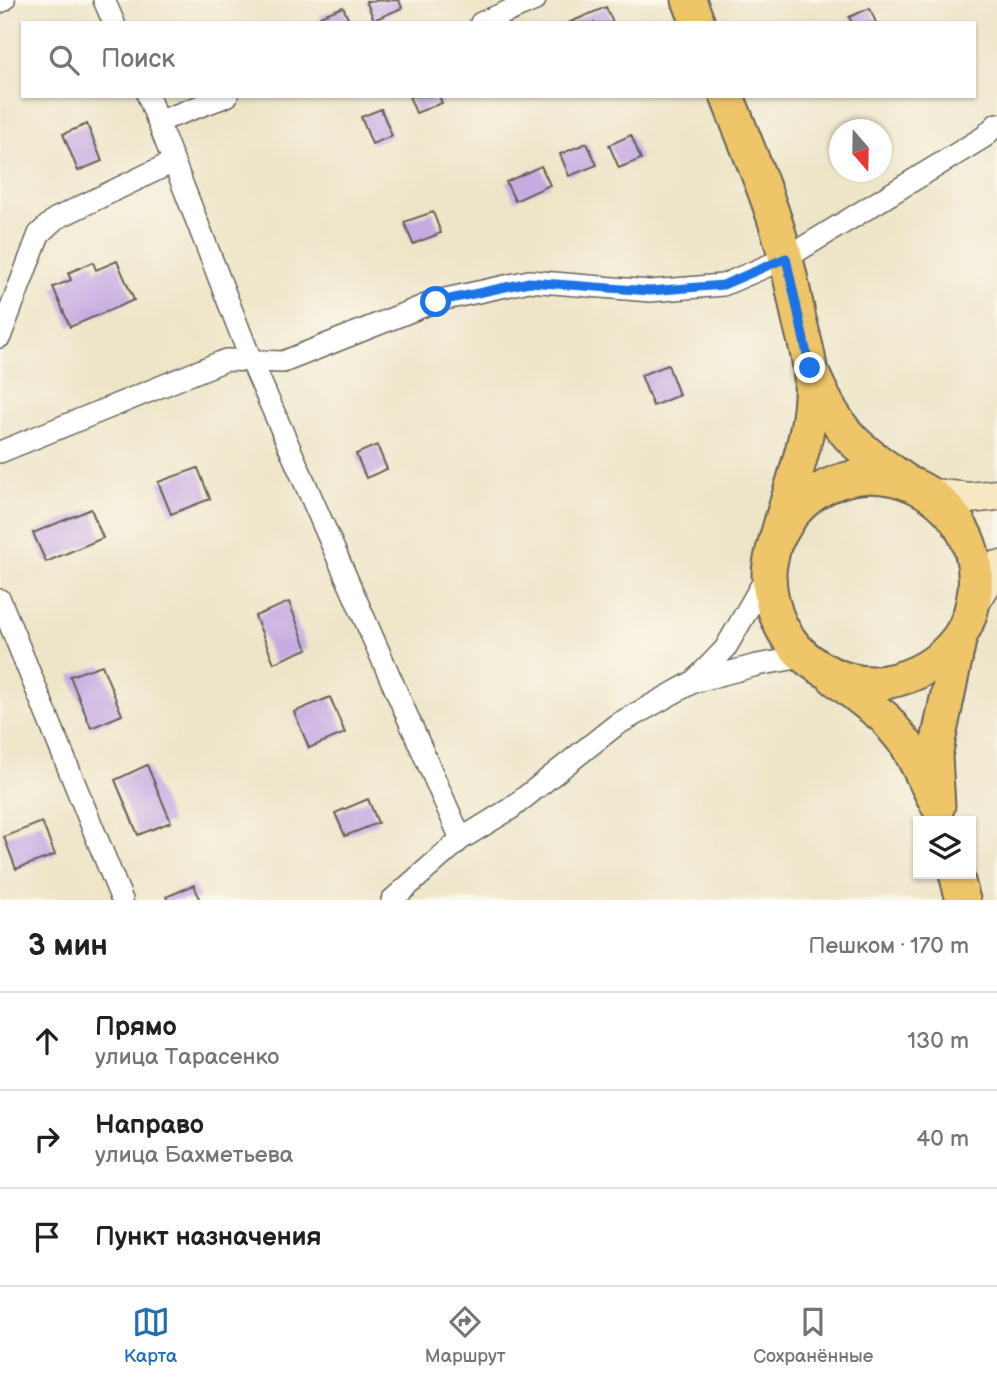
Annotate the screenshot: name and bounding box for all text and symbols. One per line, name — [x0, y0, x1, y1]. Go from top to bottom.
search box — [21, 21, 976, 98]
icon: search — [45, 41, 83, 79]
text: Поиск — [101, 44, 175, 75]
north arrow — [829, 119, 892, 182]
route start — [420, 286, 451, 317]
route end — [794, 352, 825, 383]
map controls — [913, 816, 976, 879]
button: layers — [913, 816, 976, 879]
text: 3 мин — [28, 928, 108, 964]
text: Пешком · 170 m — [808, 932, 969, 960]
text: Прямо — [95, 1012, 177, 1043]
icon: ahead — [28, 1022, 66, 1060]
text: 130 m — [907, 1027, 969, 1055]
text: улица Тарасенко — [95, 1043, 279, 1071]
text: Направо — [95, 1110, 204, 1141]
icon: right — [28, 1120, 66, 1158]
text: 40 m — [916, 1125, 969, 1153]
text: улица Бахметьева — [95, 1141, 293, 1169]
icon: arrive — [28, 1218, 66, 1256]
text: Пункт назначения — [95, 1222, 321, 1253]
tab: Карта — [124, 1303, 177, 1368]
tab: Маршрут — [425, 1303, 506, 1368]
tab: Сохранённые — [753, 1303, 873, 1368]

